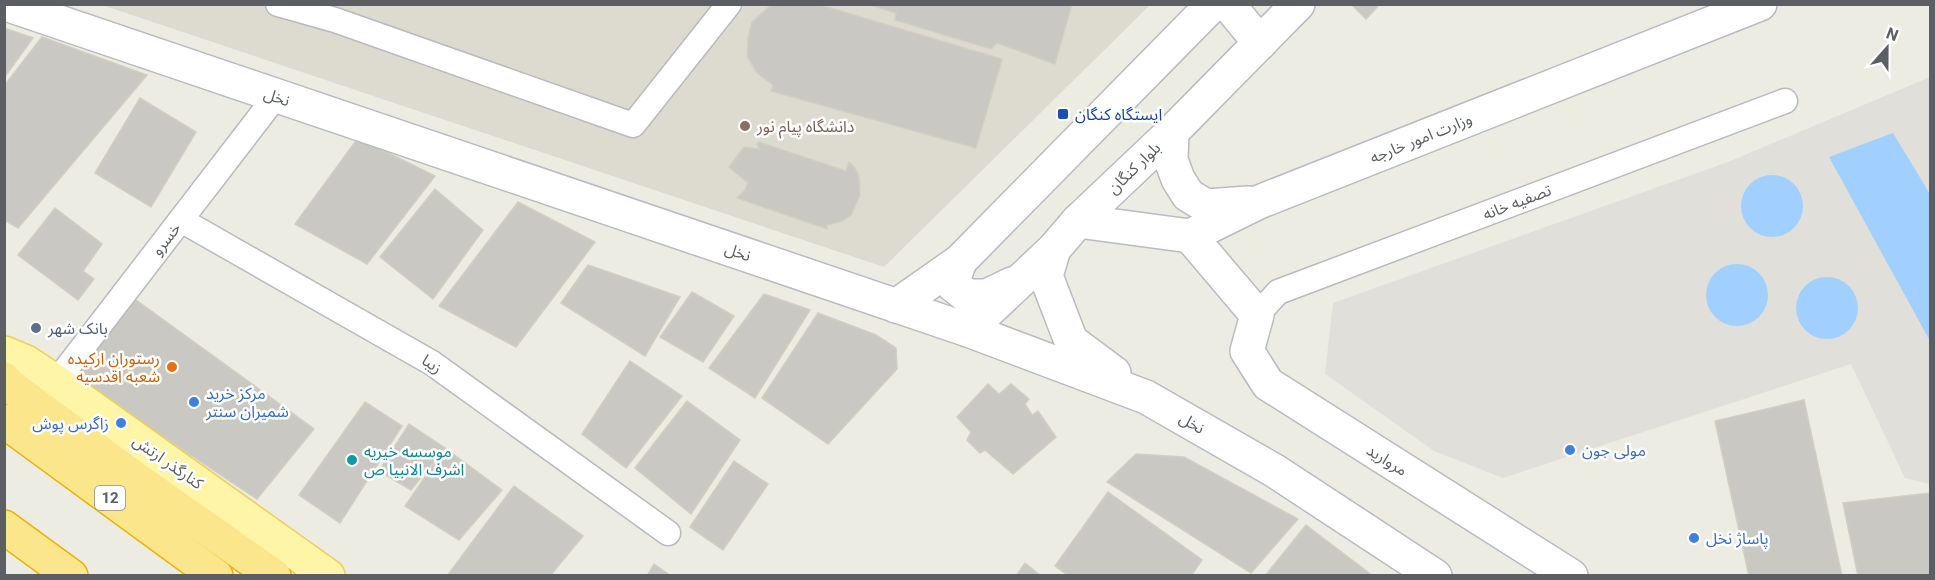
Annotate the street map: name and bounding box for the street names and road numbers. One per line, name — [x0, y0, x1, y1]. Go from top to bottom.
street label: نخل — [262, 84, 292, 110]
street label: وزارت امور خارجه — [1367, 109, 1475, 167]
street label: بلوار کنگان — [1104, 138, 1164, 198]
street label: تصفیه خانه — [1480, 180, 1554, 224]
street label: خسرو — [147, 219, 185, 259]
street label: نخل — [723, 239, 753, 265]
street label: زیبا — [418, 350, 446, 378]
street label: نخل — [1176, 408, 1208, 438]
street label: کنارگذر ارتش — [129, 431, 207, 493]
street label: مروارید — [1363, 440, 1411, 480]
road number: 12 — [95, 486, 125, 510]

